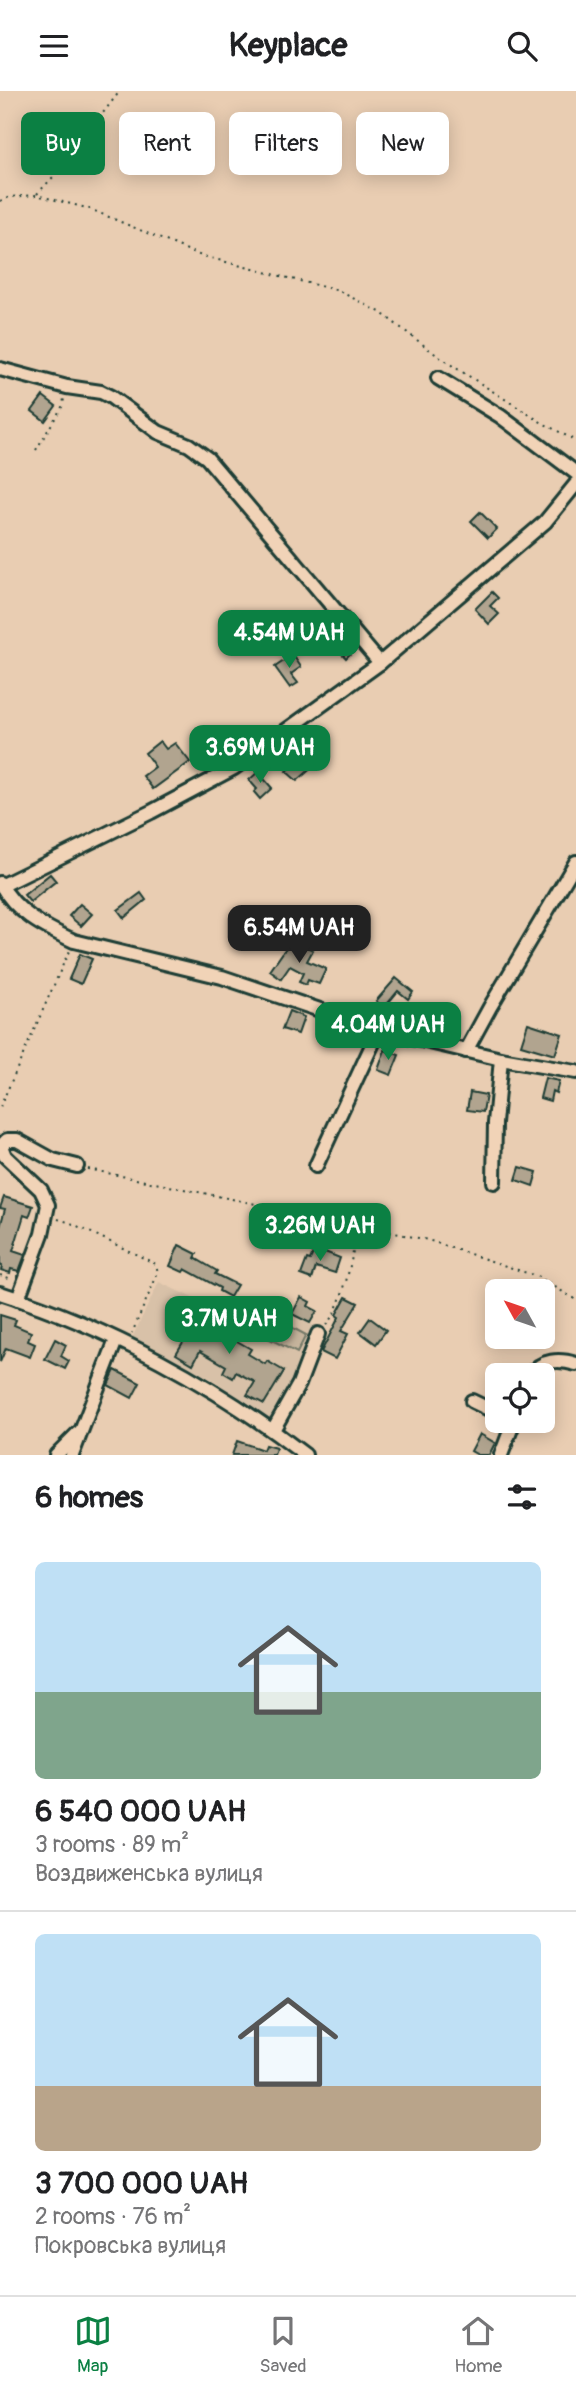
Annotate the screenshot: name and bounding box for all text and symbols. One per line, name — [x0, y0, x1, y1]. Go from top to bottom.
text: Keyplace — [229, 26, 347, 66]
icon: menu — [35, 27, 73, 65]
icon: search — [503, 27, 541, 65]
chip: Buy — [21, 112, 105, 175]
chip: Rent — [119, 112, 215, 175]
chip: Filters — [229, 112, 342, 175]
chip: New — [356, 112, 449, 175]
pin: 4.54M UAH — [209, 611, 369, 670]
text: 4.54M UAH — [234, 618, 344, 647]
pin: 3.69M UAH — [180, 725, 340, 785]
text: 3.69M UAH — [205, 733, 315, 762]
pin: 6.54M UAH — [219, 905, 379, 965]
text: 6.54M UAH — [244, 913, 354, 942]
pin: 4.04M UAH — [308, 1003, 468, 1062]
text: 4.04M UAH — [331, 1010, 445, 1039]
pin: 3.26M UAH — [240, 1203, 400, 1263]
text: 3.26M UAH — [265, 1211, 375, 1240]
north arrow — [485, 1279, 555, 1349]
map controls — [485, 1279, 555, 1433]
pin: 3.7M UAH — [157, 1297, 301, 1356]
text: 3.7M UAH — [181, 1304, 277, 1333]
button: locate — [485, 1363, 555, 1433]
icon: filters — [503, 1478, 541, 1516]
text: 6 homes — [35, 1479, 143, 1516]
icon: home — [225, 1607, 351, 1733]
text: 6 540 000 UAH — [35, 1793, 246, 1830]
text: 3 rooms · 89 m² — [35, 1830, 189, 1859]
text: Воздвиженська вулиця — [35, 1859, 263, 1888]
icon: home — [225, 1979, 351, 2105]
text: 3 700 000 UAH — [35, 2165, 248, 2202]
text: 2 rooms · 76 m² — [35, 2202, 191, 2231]
text: Покровська вулиця — [35, 2231, 226, 2260]
tab: Map — [74, 2312, 112, 2378]
tab: Saved — [259, 2312, 307, 2378]
tab: Home — [454, 2312, 502, 2378]

